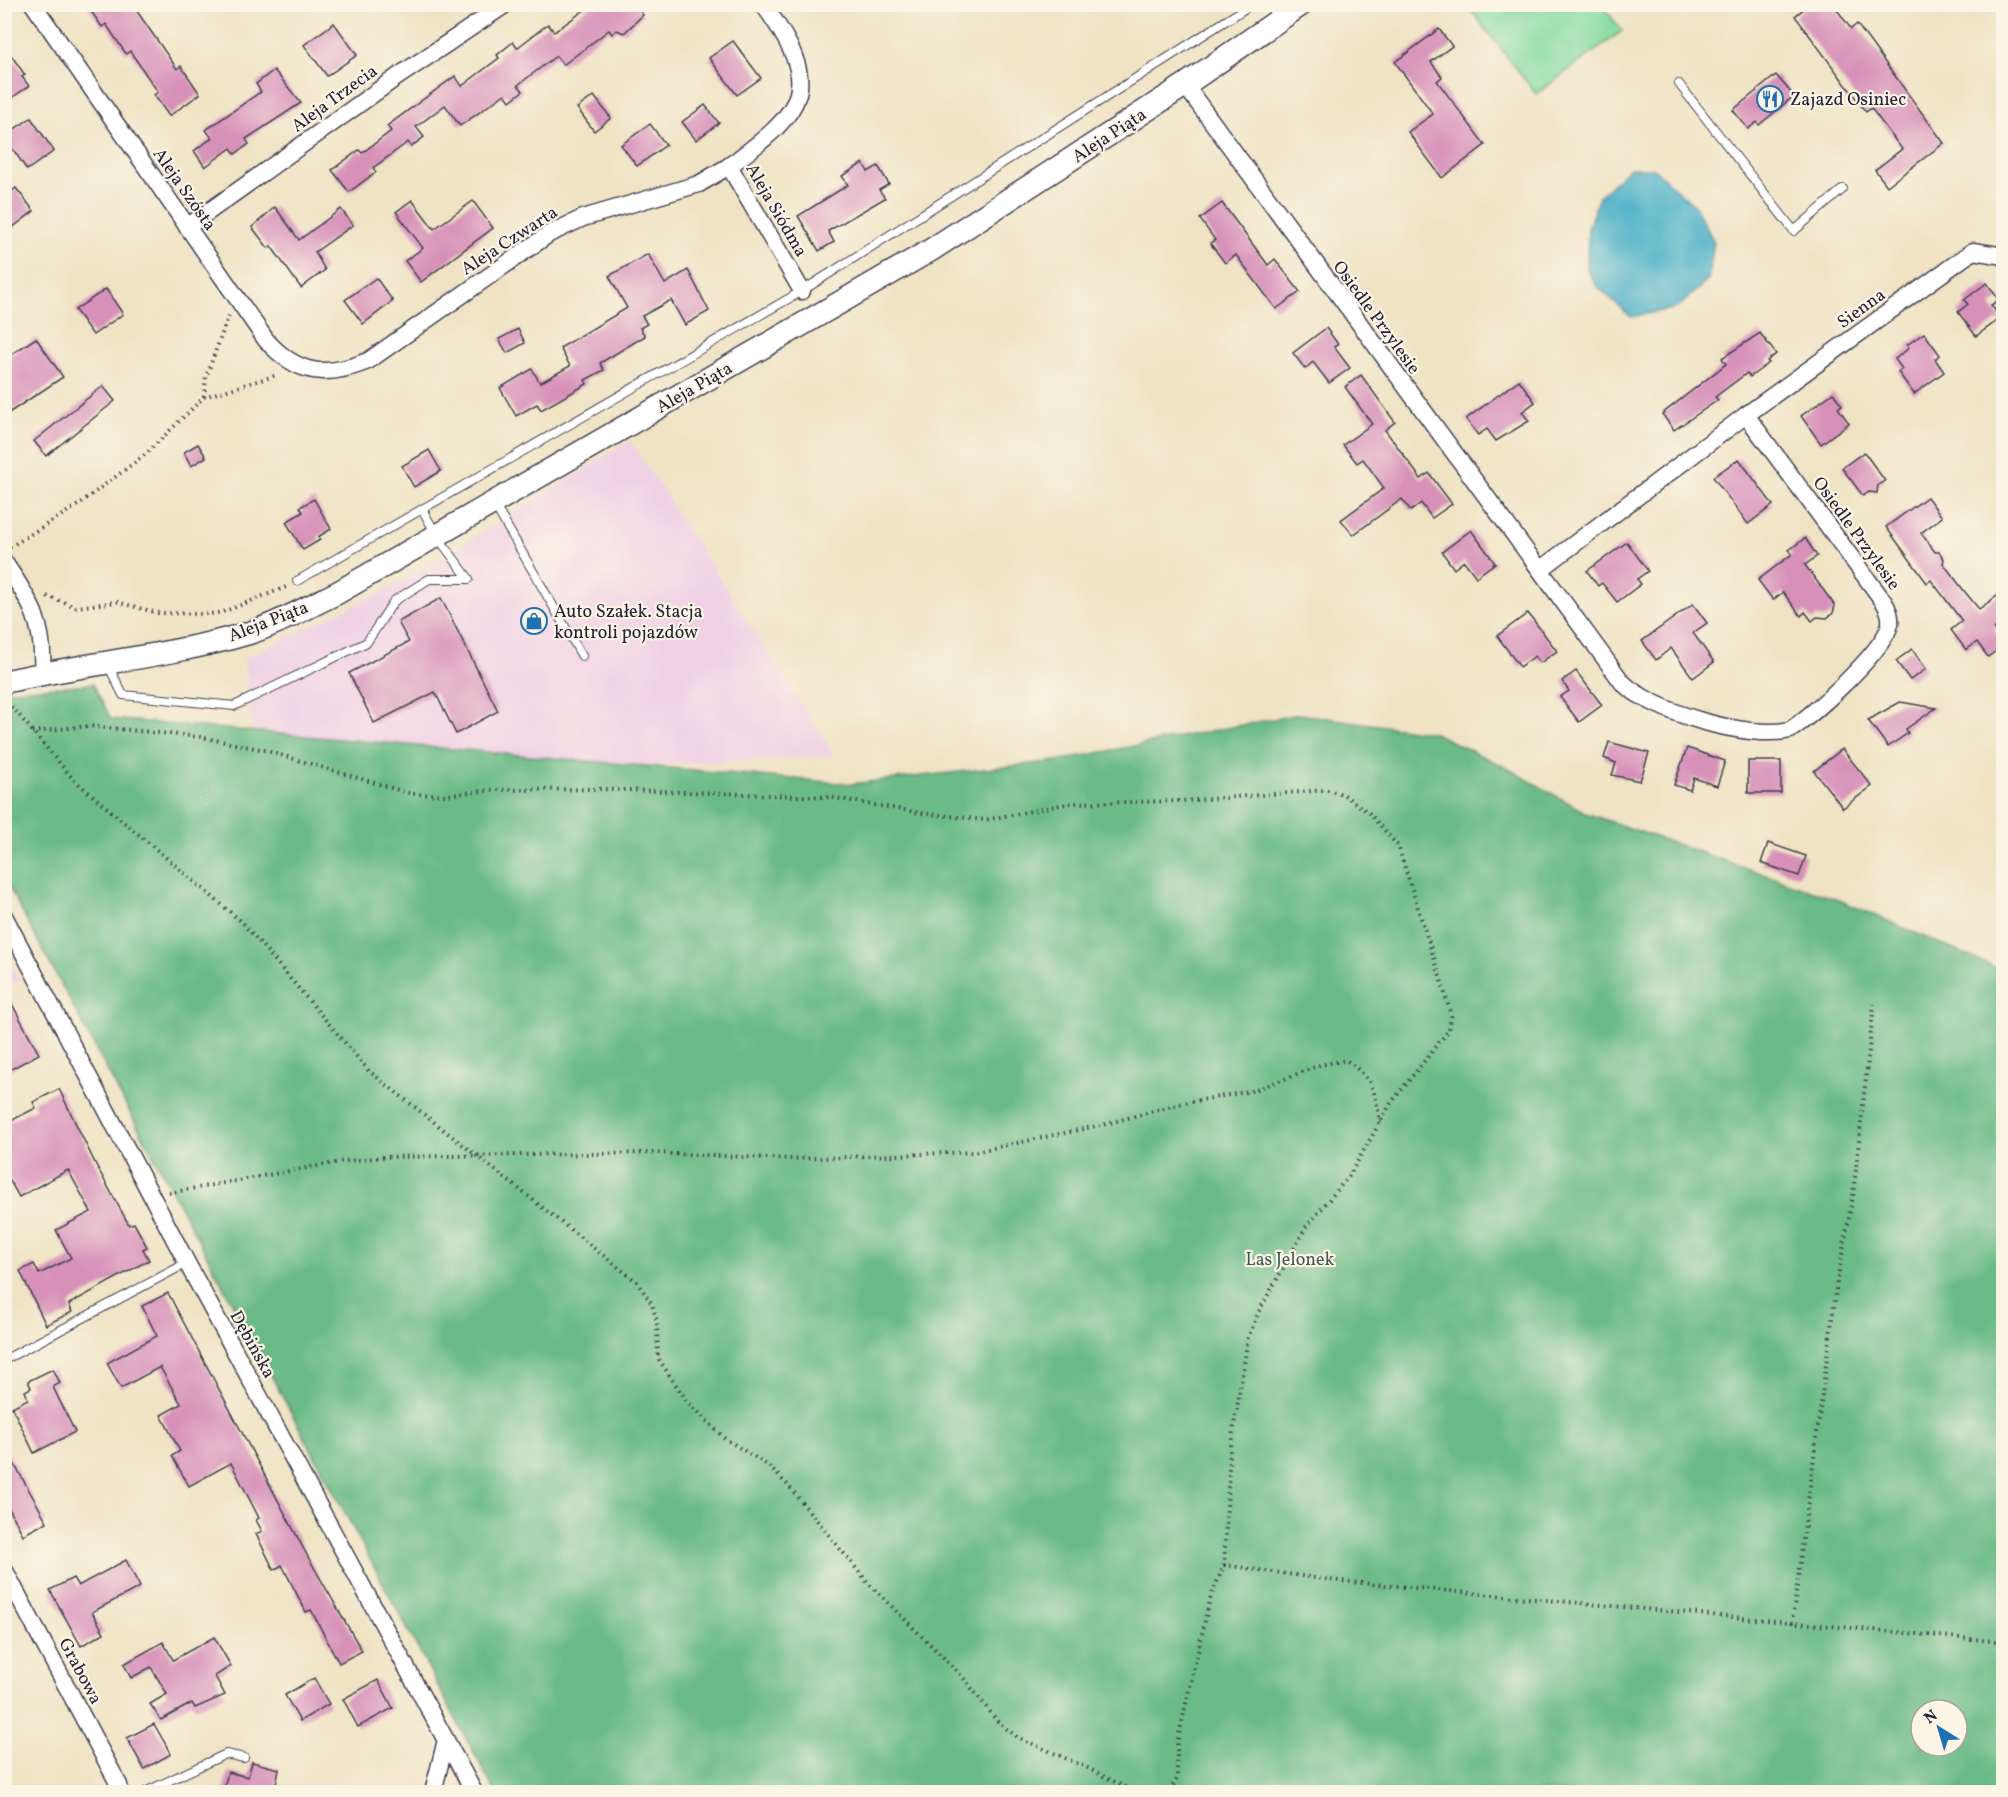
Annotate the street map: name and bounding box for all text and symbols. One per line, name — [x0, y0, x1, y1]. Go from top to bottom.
street label: Aleja Trzecia — [287, 59, 383, 139]
restaurant icon: Zajazd Osiniec — [1755, 84, 1785, 114]
place label: Zajazd Osiniec — [1790, 88, 1906, 113]
street label: Aleja Piąta — [1068, 103, 1152, 170]
street label: Aleja Szósta — [146, 143, 221, 236]
street label: Aleja Siódma — [739, 159, 813, 262]
street label: Aleja Czwarta — [457, 201, 563, 282]
street label: Osiedle Przylesie — [1326, 256, 1426, 380]
street label: Sienna — [1833, 283, 1891, 335]
street label: Aleja Piąta — [652, 356, 737, 420]
street label: Osiedle Przylesie — [1806, 472, 1906, 596]
street label: Aleja Piąta — [225, 596, 312, 649]
place label: Auto Szałek. Stacja kontroli pojazdów — [554, 600, 703, 646]
shop icon: Auto Szałek. Stacja kontroli pojazdów — [519, 606, 549, 636]
park label: Las Jelonek — [1246, 1248, 1335, 1273]
street label: Dębińska — [223, 1306, 281, 1383]
street label: Grabowa — [52, 1634, 108, 1709]
north arrow — [1909, 1698, 1969, 1758]
text: N — [1920, 1705, 1943, 1730]

